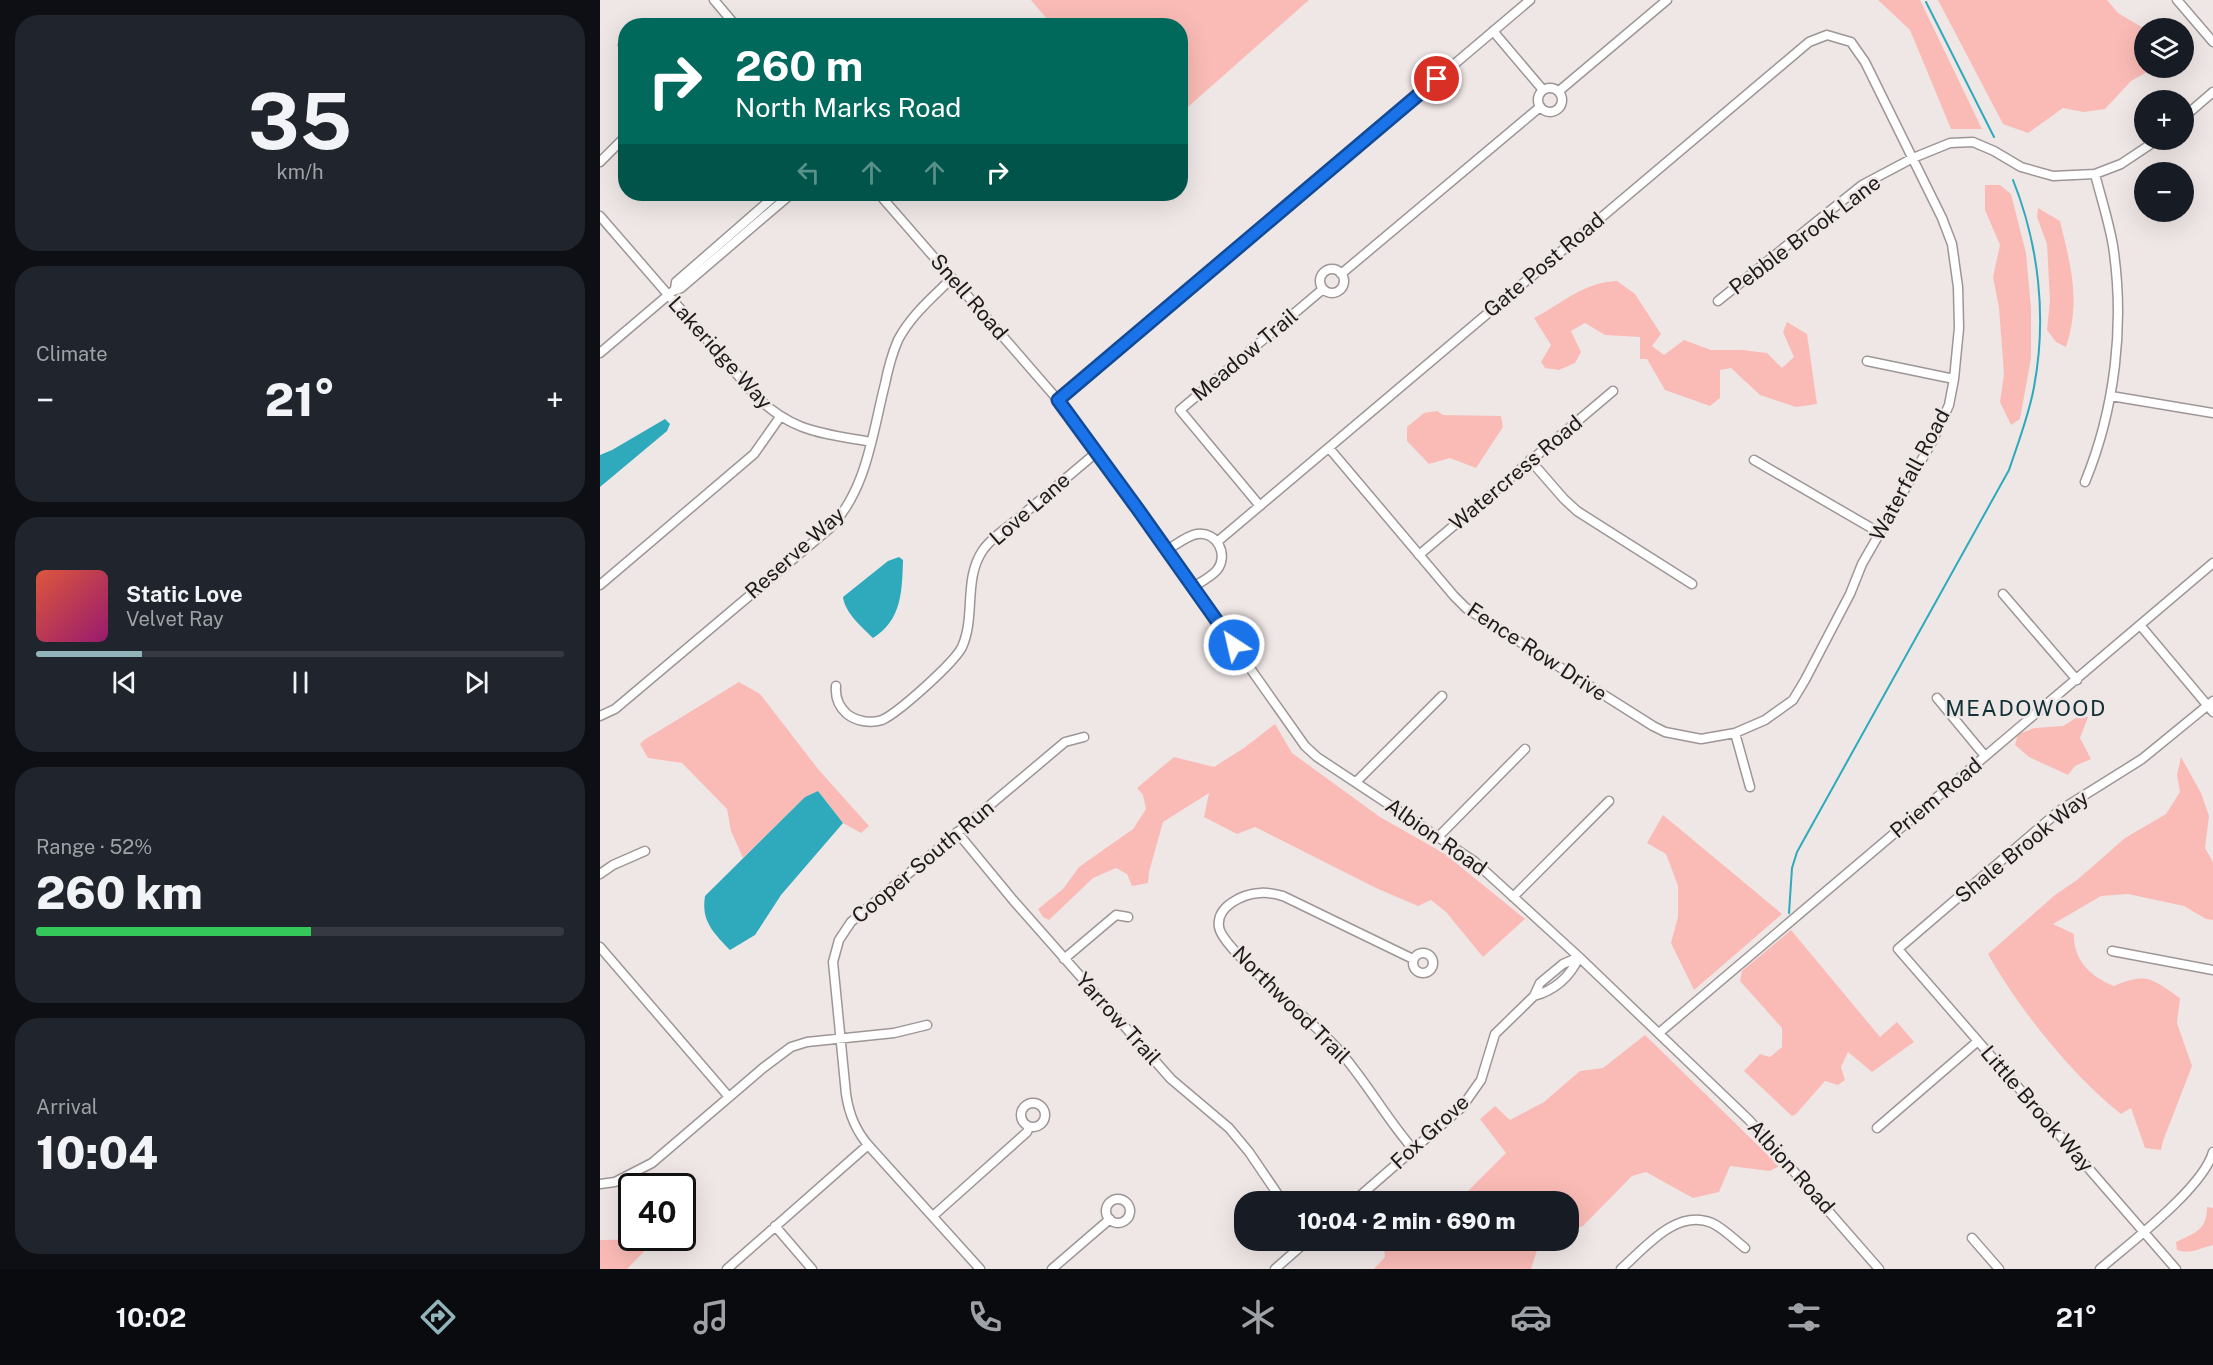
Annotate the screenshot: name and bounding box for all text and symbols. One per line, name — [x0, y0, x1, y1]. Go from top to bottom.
map controls — [2134, 18, 2194, 222]
button: layers — [2134, 18, 2194, 78]
text: 260 m — [735, 41, 863, 90]
icon: right — [636, 42, 714, 120]
pin — [1411, 53, 1462, 104]
icon: arrive — [1420, 62, 1453, 95]
text: 35 — [248, 75, 352, 167]
button: + — [2134, 90, 2194, 150]
text: North Marks Road — [735, 91, 961, 123]
icon: left — [792, 156, 825, 189]
icon: ahead — [855, 156, 888, 189]
icon: ahead — [918, 156, 951, 189]
icon: right — [981, 156, 1014, 189]
text: km/h — [276, 160, 324, 184]
button: − — [2134, 162, 2194, 222]
street label: Pebble Brook Lane — [1724, 170, 1885, 300]
street label: Gate Post Road — [1478, 207, 1609, 322]
street label: Snell Road — [925, 249, 1013, 345]
street label: Lakeridge Way — [663, 291, 778, 414]
street label: Meadow Trail — [1187, 303, 1303, 406]
text: Climate — [36, 342, 108, 366]
text: 21° — [265, 373, 335, 426]
text: − — [36, 381, 54, 419]
text: + — [546, 381, 564, 419]
street label: Waterfall Road — [1864, 405, 1955, 545]
street label: Watercress Road — [1444, 410, 1587, 535]
street label: Love Lane — [984, 467, 1075, 550]
street label: Reserve Way — [740, 501, 849, 604]
text: Static Love — [126, 581, 243, 607]
street label: Fence Row Drive — [1463, 597, 1612, 706]
text: Velvet Ray — [126, 607, 224, 631]
position arrow — [1202, 613, 1266, 677]
icon: previous — [108, 666, 141, 699]
icon: pause — [284, 666, 317, 699]
icon: next — [460, 666, 493, 699]
district label: MEADOWOOD — [1945, 695, 2107, 721]
street label: Priem Road — [1885, 752, 1986, 843]
street label: Shale Brook Way — [1950, 785, 2093, 908]
street label: Albion Road — [1381, 793, 1492, 881]
street label: Cooper South Run — [847, 795, 999, 928]
text: Range · 52% — [36, 835, 152, 859]
text: 260 km — [36, 866, 203, 919]
street label: Northwood Trail — [1227, 941, 1355, 1069]
street label: Yarrow Trail — [1071, 967, 1166, 1070]
street label: Little Brook Way — [1976, 1040, 2099, 1177]
street label: Fox Grove — [1385, 1089, 1474, 1174]
text: Arrival — [36, 1095, 98, 1119]
street label: Albion Road — [1743, 1115, 1840, 1219]
text: 10:04 — [36, 1126, 158, 1179]
speed limit sign: 40 — [618, 1173, 696, 1251]
text: 10:04 · 2 min · 690 m — [1297, 1208, 1516, 1234]
icon: directions — [417, 1296, 459, 1338]
icon: music — [690, 1296, 732, 1338]
icon: phone — [964, 1296, 1006, 1338]
icon: climate — [1237, 1296, 1279, 1338]
icon: car — [1510, 1296, 1552, 1338]
icon: filters — [1783, 1296, 1825, 1338]
text: 10:02 — [116, 1301, 186, 1333]
text: 21° — [2056, 1301, 2097, 1333]

